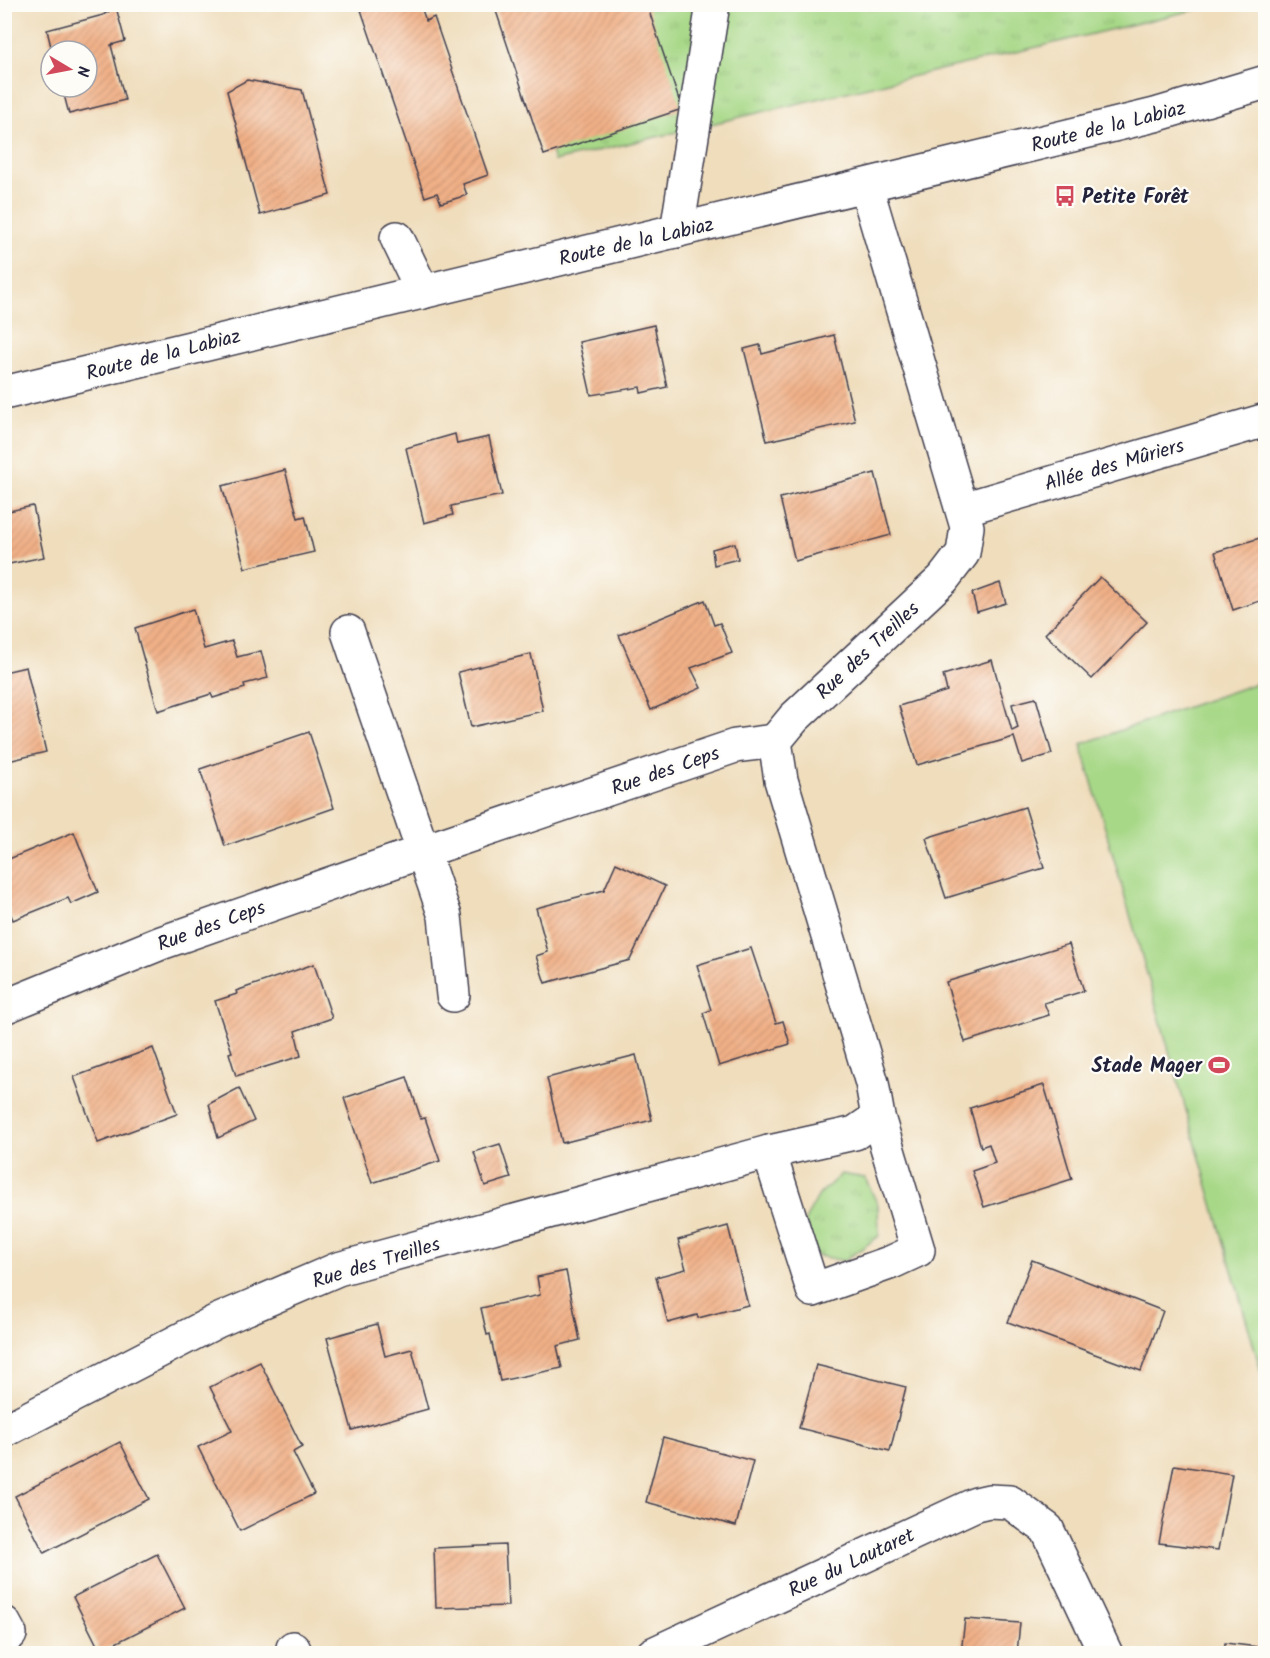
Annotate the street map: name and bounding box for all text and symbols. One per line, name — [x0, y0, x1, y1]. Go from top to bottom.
north arrow — [39, 39, 99, 99]
text: N — [69, 64, 95, 78]
street label: Route de la Labiaz — [1028, 93, 1189, 163]
place label: Petite Forêt — [1082, 182, 1190, 214]
bus stop icon: Petite Forêt — [1053, 184, 1077, 208]
street label: Route de la Labiaz — [556, 210, 717, 276]
street label: Route de la Labiaz — [83, 321, 244, 391]
street label: Allée des Mûriers — [1041, 431, 1189, 501]
street label: Rue des Treilles — [809, 594, 928, 708]
street label: Rue des Ceps — [607, 738, 725, 805]
street label: Rue des Ceps — [153, 892, 271, 961]
place label: Stade Mager — [1092, 1051, 1203, 1083]
sports icon: Stade Mager — [1207, 1053, 1231, 1077]
street label: Rue des Treilles — [309, 1229, 445, 1299]
street label: Rue du Lautaret — [783, 1520, 921, 1607]

